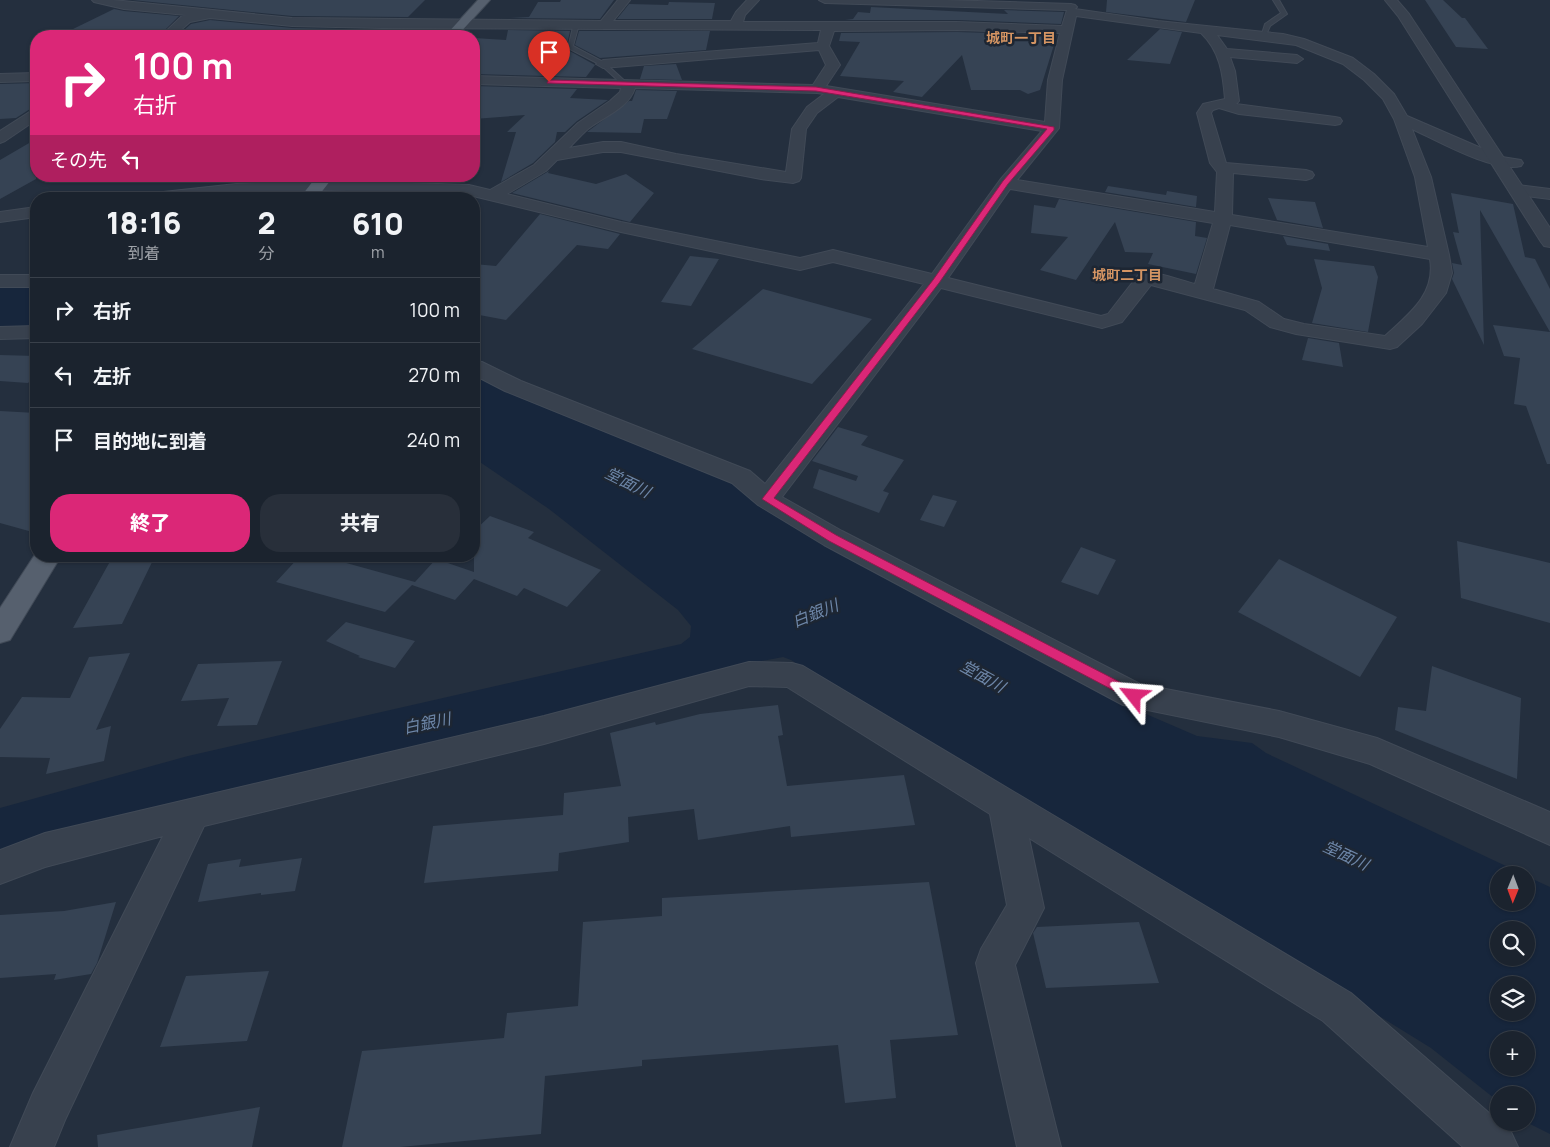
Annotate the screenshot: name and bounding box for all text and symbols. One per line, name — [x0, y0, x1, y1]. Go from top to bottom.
district label: 城町一丁目 — [986, 28, 1056, 47]
pin — [528, 31, 570, 82]
icon: arrive — [535, 38, 563, 66]
text: 100 m — [133, 42, 233, 90]
icon: right — [50, 50, 115, 115]
text: 右折 — [133, 90, 177, 120]
icon: left — [117, 145, 145, 173]
text: その先 — [50, 147, 107, 173]
text: 18:16 — [106, 202, 181, 243]
text: 2 — [258, 202, 276, 243]
text: 610 — [352, 203, 404, 244]
text: m — [371, 241, 385, 263]
text: 到着 — [128, 242, 160, 264]
text: 分 — [259, 242, 275, 264]
district label: 城町二丁目 — [1092, 265, 1162, 284]
icon: right — [50, 296, 78, 324]
text: 100 m — [409, 297, 460, 323]
text: 右折 — [93, 298, 131, 324]
icon: left — [50, 361, 78, 389]
text: 270 m — [408, 362, 460, 388]
text: 左折 — [93, 363, 131, 389]
icon: arrive — [50, 426, 78, 454]
text: 240 m — [407, 427, 460, 453]
text: 目的地に到着 — [93, 428, 207, 454]
water label: 堂面川 — [602, 462, 656, 503]
button: 終了 — [50, 494, 250, 552]
button: 共有 — [260, 494, 460, 552]
water label: 白銀川 — [789, 593, 843, 632]
water label: 堂面川 — [957, 655, 1011, 698]
position arrow — [1107, 669, 1159, 721]
water label: 白銀川 — [401, 707, 455, 739]
water label: 堂面川 — [1320, 835, 1374, 876]
north arrow — [1490, 866, 1535, 911]
map controls — [1490, 866, 1535, 1131]
button: search — [1490, 921, 1535, 966]
button: layers — [1490, 976, 1535, 1021]
button: + — [1490, 1031, 1535, 1076]
button: − — [1490, 1086, 1535, 1131]

